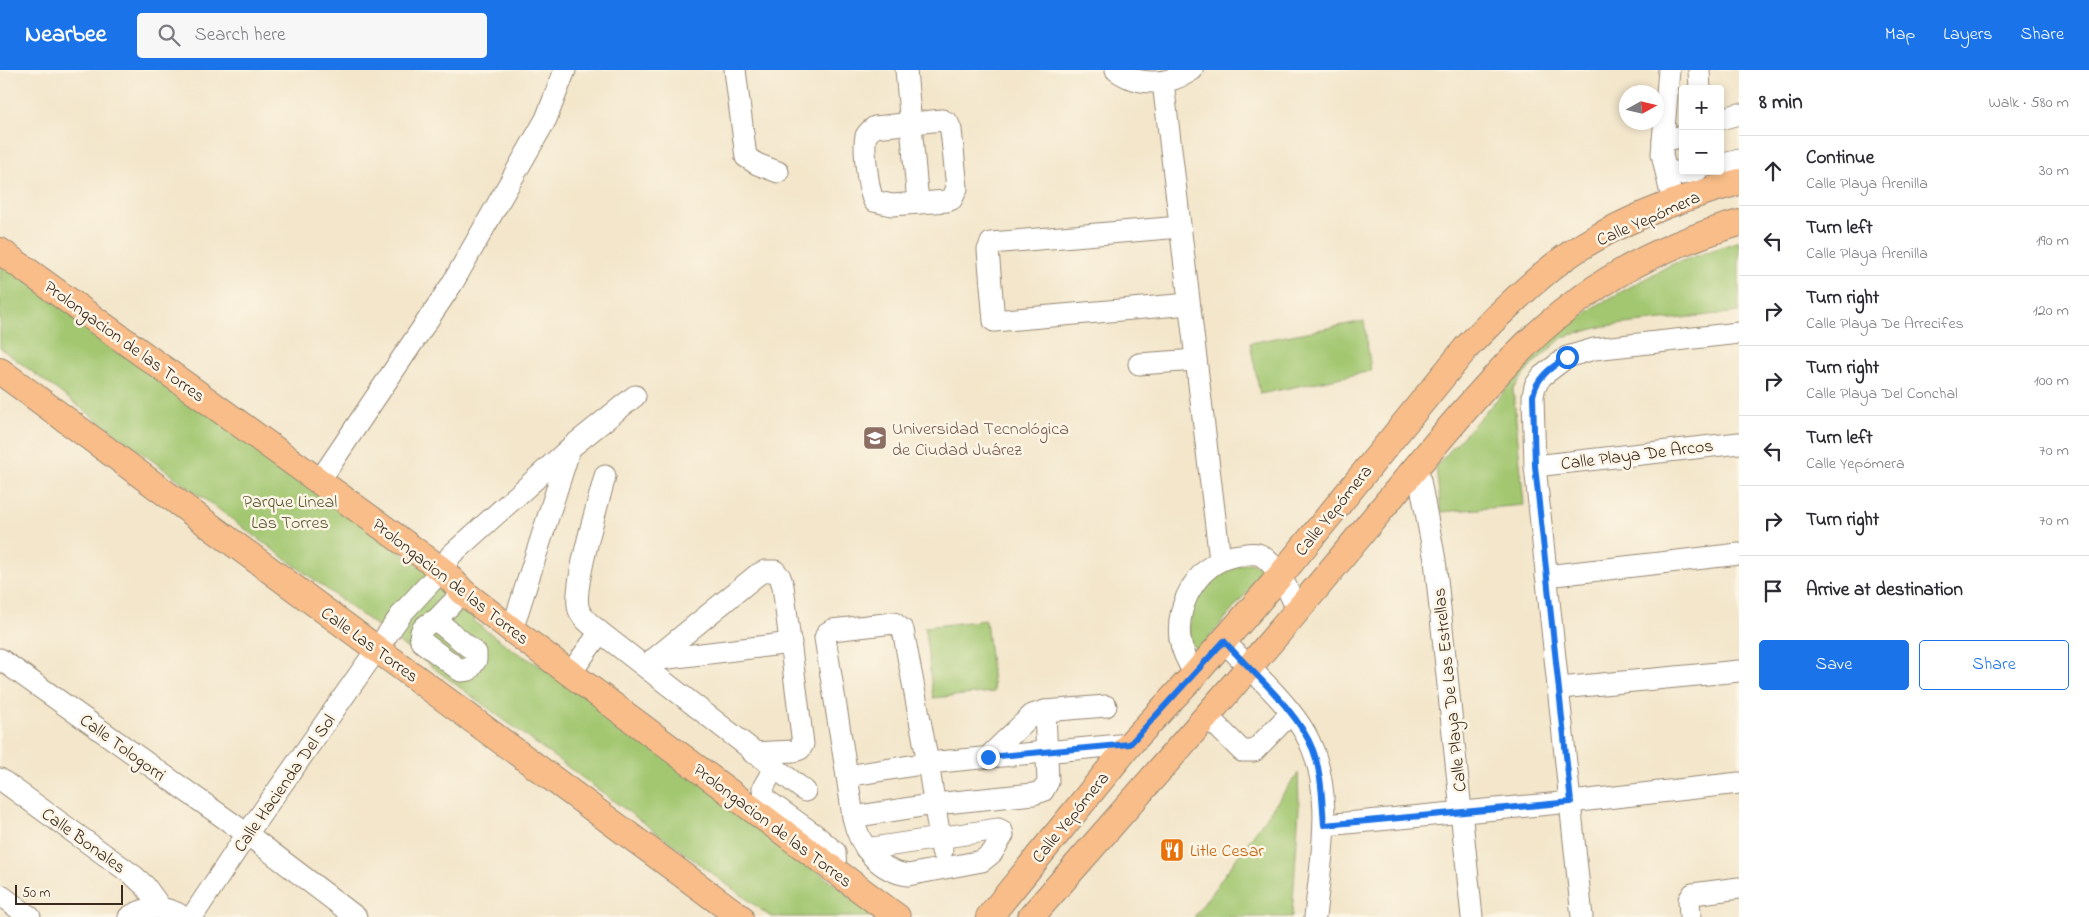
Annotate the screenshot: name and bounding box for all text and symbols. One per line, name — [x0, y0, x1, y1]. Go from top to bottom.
search box — [137, 13, 487, 58]
text: Nearbee — [25, 18, 107, 53]
icon: search — [155, 21, 183, 49]
text: Search here — [195, 22, 286, 49]
text: Map — [1885, 22, 1915, 48]
text: Layers — [1943, 22, 1993, 48]
text: Share — [2021, 22, 2064, 48]
north arrow — [1619, 85, 1664, 130]
map controls — [1679, 85, 1724, 175]
button: + — [1679, 85, 1724, 130]
text: 8 min — [1759, 88, 1803, 118]
text: Walk · 580 m — [1988, 91, 2069, 115]
button: − — [1679, 130, 1724, 175]
text: Continue — [1806, 145, 1874, 172]
icon: ahead — [1759, 157, 1787, 185]
text: 30 m — [2039, 159, 2069, 183]
text: Calle Playa Arenilla — [1806, 172, 1928, 196]
street label: Calle Yepómera — [1593, 185, 1705, 254]
text: Turn left — [1806, 215, 1873, 242]
icon: left — [1759, 227, 1787, 255]
text: 190 m — [2036, 229, 2069, 253]
text: Calle Playa Arenilla — [1806, 242, 1928, 266]
street label: Prolongacion de las Torres — [37, 275, 210, 411]
text: Turn right — [1806, 285, 1879, 312]
icon: right — [1759, 297, 1787, 325]
text: 120 m — [2033, 299, 2069, 323]
text: Calle Playa De Arrecifes — [1806, 312, 1964, 336]
route start — [1556, 346, 1579, 369]
text: Turn right — [1806, 355, 1879, 382]
icon: right — [1759, 367, 1787, 395]
text: 100 m — [2034, 369, 2069, 393]
text: Calle Playa Del Conchal — [1806, 382, 1958, 406]
place label: Universidad Tecnológica de Ciudad Juárez — [892, 417, 1069, 464]
school or university icon: Universidad Tecnológica de Ciudad Juárez — [862, 425, 888, 451]
text: Turn left — [1806, 425, 1873, 452]
street label: Calle Playa De Arcos — [1559, 434, 1715, 478]
icon: left — [1759, 437, 1787, 465]
text: 70 m — [2039, 439, 2069, 463]
text: Calle Yepómera — [1806, 452, 1905, 476]
street label: Calle Yepómera — [1290, 460, 1380, 563]
park label: Parque Lineal Las Torres — [243, 490, 337, 537]
icon: right — [1759, 507, 1787, 535]
text: Turn right — [1806, 507, 1879, 534]
text: 70 m — [2039, 509, 2069, 533]
street label: Prolongacion de las Torres — [365, 513, 534, 653]
icon: arrive — [1759, 577, 1787, 605]
text: Arrive at destination — [1806, 577, 1963, 604]
street label: Calle Playa De Las Estrellas — [1427, 586, 1475, 793]
street label: Calle Las Torres — [314, 601, 423, 690]
button: Save — [1759, 640, 1909, 690]
button: Share — [1919, 640, 2069, 690]
street label: Calle Tologorri — [73, 708, 170, 790]
street label: Calle Hacienda Del Sol — [228, 710, 343, 858]
route end — [977, 746, 1000, 769]
street label: Prolongacion de las Torres — [686, 758, 857, 896]
street label: Calle Yepómera — [1027, 767, 1117, 870]
street label: Calle Bonales — [35, 802, 130, 881]
restaurant icon: Litle Cesar — [1159, 837, 1185, 863]
place label: Litle Cesar — [1190, 839, 1264, 865]
scale bar — [15, 882, 122, 905]
text: 50 m — [22, 883, 50, 904]

